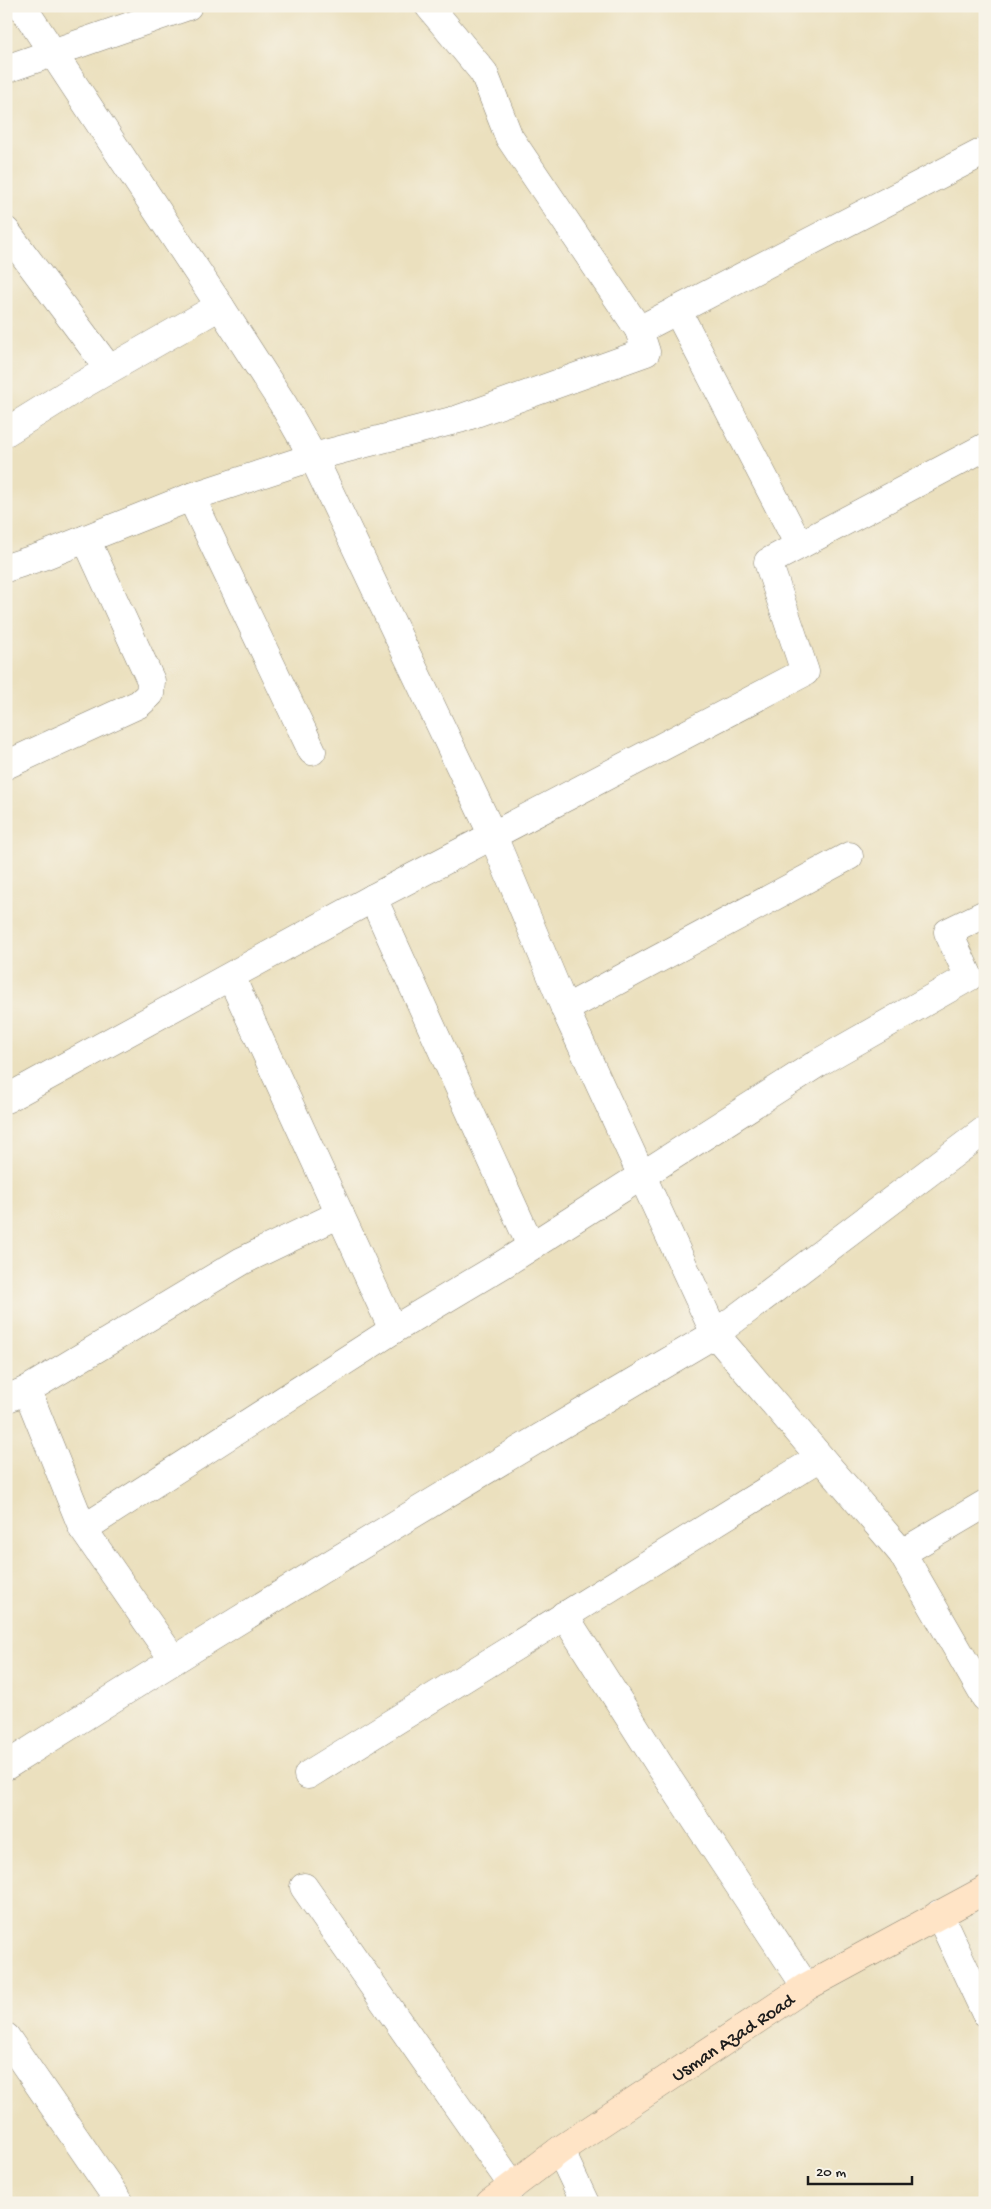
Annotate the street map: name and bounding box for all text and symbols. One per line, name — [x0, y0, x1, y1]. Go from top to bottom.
street label: Usman Azad Road — [668, 1989, 801, 2088]
scale bar — [808, 2154, 912, 2186]
text: 20 m — [816, 2164, 846, 2182]

